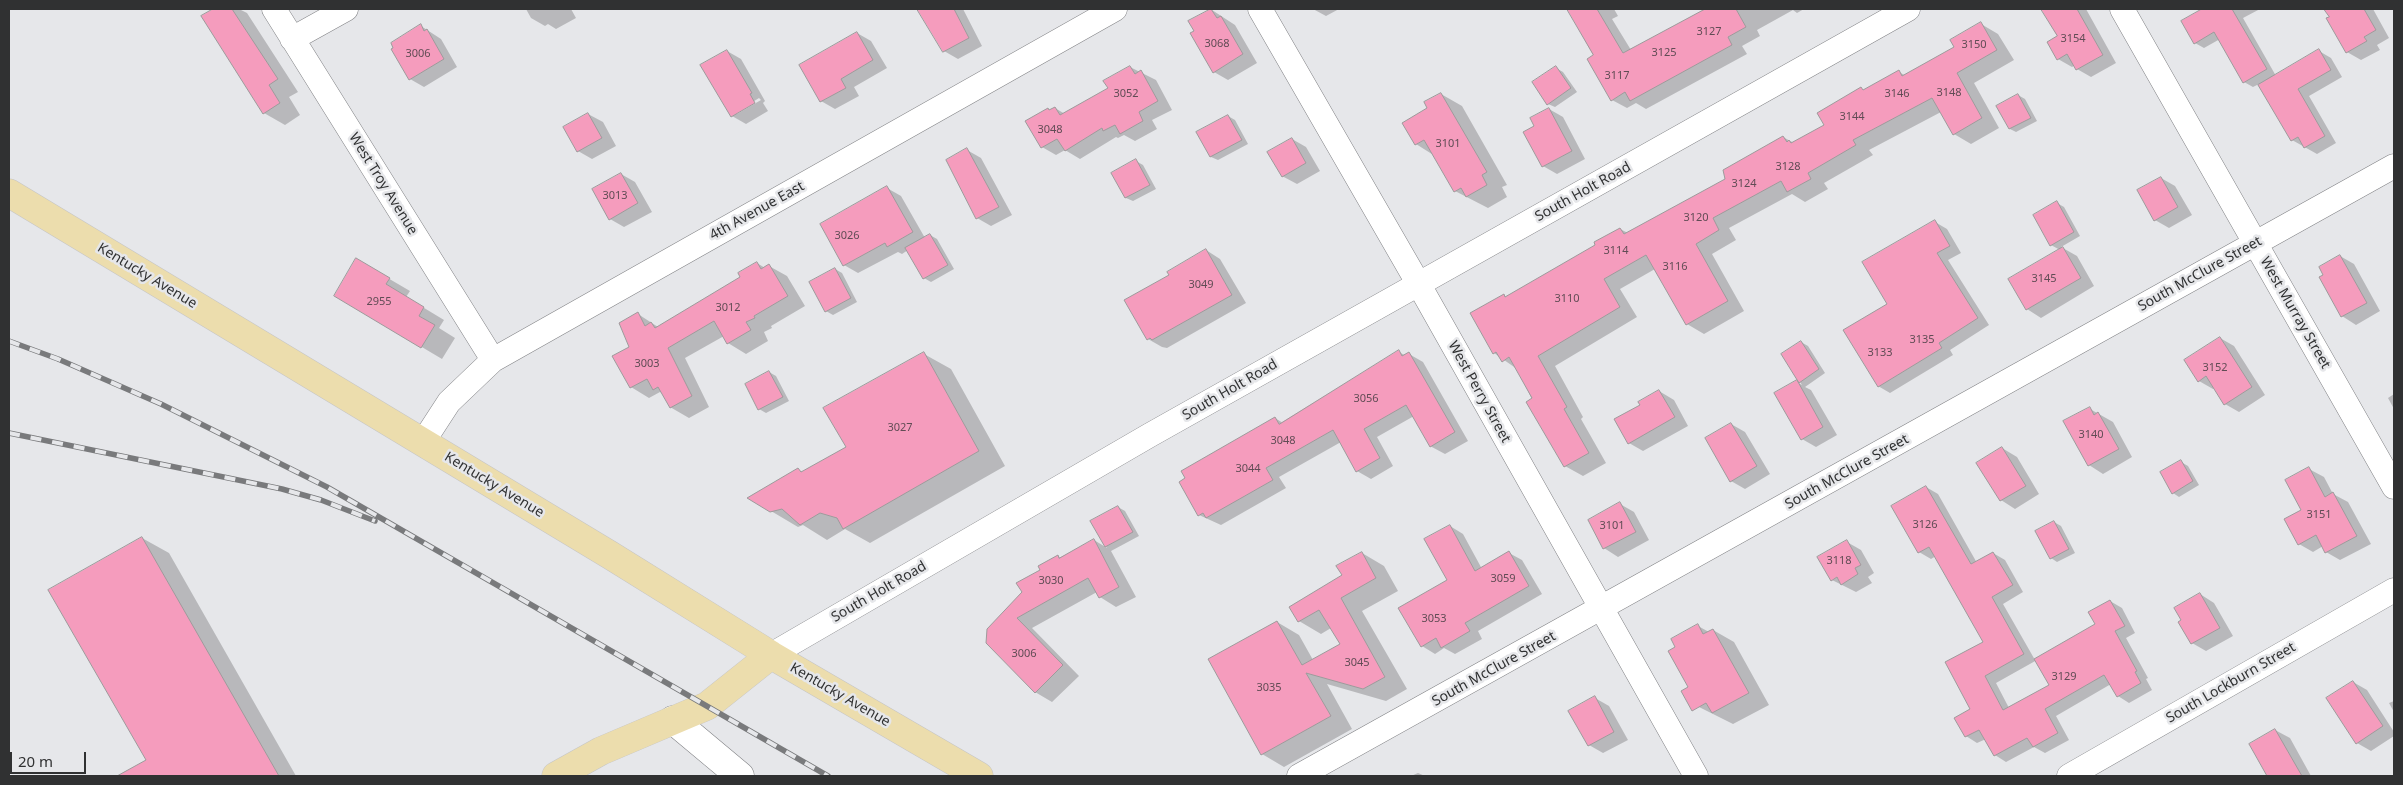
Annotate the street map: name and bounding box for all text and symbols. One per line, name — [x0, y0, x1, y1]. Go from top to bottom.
house number: 3127 — [1696, 25, 1722, 39]
house number: 3154 — [2060, 32, 2086, 46]
house number: 3068 — [1204, 37, 1230, 51]
house number: 3150 — [1961, 38, 1987, 52]
house number: 3125 — [1651, 46, 1677, 60]
house number: 3006 — [405, 47, 431, 61]
house number: 3117 — [1604, 69, 1630, 83]
house number: 3148 — [1936, 86, 1962, 100]
house number: 3052 — [1113, 87, 1139, 101]
house number: 3146 — [1884, 87, 1910, 101]
house number: 3144 — [1839, 110, 1865, 124]
house number: 3048 — [1037, 123, 1063, 137]
street label: West Troy Avenue — [345, 130, 421, 238]
house number: 3101 — [1435, 137, 1461, 151]
street label: South Holt Road — [1532, 159, 1634, 225]
house number: 3128 — [1775, 160, 1801, 174]
house number: 3124 — [1731, 177, 1757, 191]
street label: 4th Avenue East — [707, 178, 807, 244]
house number: 3013 — [602, 189, 628, 203]
house number: 3120 — [1683, 211, 1709, 225]
house number: 3026 — [834, 229, 860, 243]
street label: South McClure Street — [2135, 233, 2265, 315]
street label: Kentucky Avenue — [94, 240, 200, 312]
house number: 3114 — [1603, 244, 1629, 258]
street label: West Murray Street — [2256, 254, 2334, 372]
house number: 3116 — [1662, 260, 1688, 274]
house number: 3145 — [2031, 272, 2057, 286]
house number: 3049 — [1188, 278, 1214, 292]
house number: 3110 — [1554, 292, 1580, 306]
house number: 2955 — [366, 295, 392, 309]
house number: 3012 — [715, 301, 741, 315]
house number: 3135 — [1909, 333, 1935, 347]
street label: West Perry Street — [1444, 338, 1514, 446]
house number: 3133 — [1867, 346, 1893, 360]
street label: South Holt Road — [1179, 356, 1281, 424]
house number: 3003 — [634, 357, 660, 371]
house number: 3152 — [2202, 361, 2228, 375]
house number: 3056 — [1353, 392, 1379, 406]
house number: 3027 — [887, 421, 913, 435]
house number: 3140 — [2078, 428, 2104, 442]
street label: South McClure Street — [1782, 431, 1912, 513]
house number: 3048 — [1270, 434, 1296, 448]
street label: Kentucky Avenue — [441, 449, 547, 521]
house number: 3044 — [1235, 462, 1261, 476]
house number: 3151 — [2306, 508, 2332, 522]
house number: 3126 — [1912, 518, 1938, 532]
house number: 3101 — [1599, 519, 1625, 533]
house number: 3118 — [1826, 554, 1852, 568]
street label: South Holt Road — [828, 558, 930, 626]
house number: 3059 — [1490, 572, 1516, 586]
house number: 3030 — [1038, 574, 1064, 588]
house number: 3053 — [1421, 612, 1447, 626]
street label: South McClure Street — [1429, 628, 1559, 710]
street label: South Lockburn Street — [2163, 639, 2299, 727]
house number: 3006 — [1011, 647, 1037, 661]
house number: 3045 — [1344, 656, 1370, 670]
street label: Kentucky Avenue — [787, 659, 893, 731]
house number: 3129 — [2051, 670, 2077, 684]
house number: 3035 — [1256, 681, 1282, 695]
scale bar — [12, 742, 89, 774]
text: 20 m — [18, 751, 53, 771]

